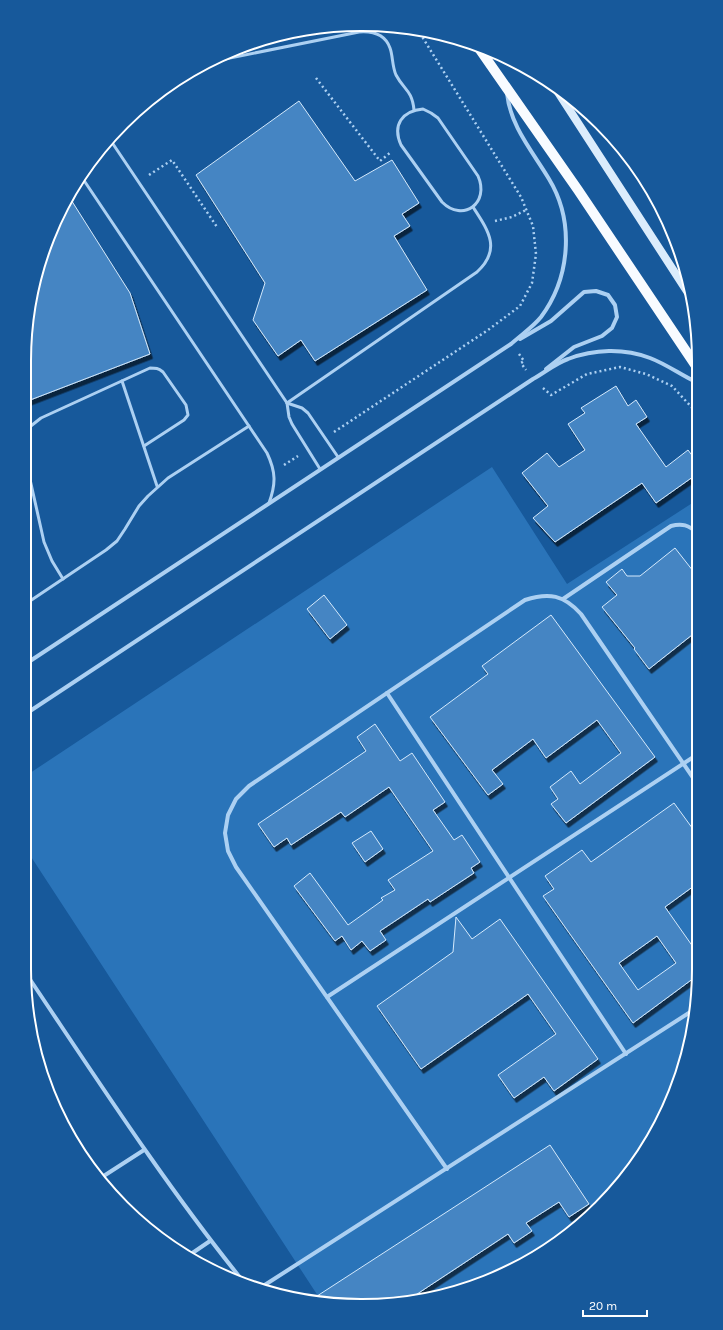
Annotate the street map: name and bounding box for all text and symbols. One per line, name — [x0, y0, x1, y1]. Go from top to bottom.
scale bar — [583, 1292, 647, 1318]
text: 20 m — [589, 1299, 617, 1313]

